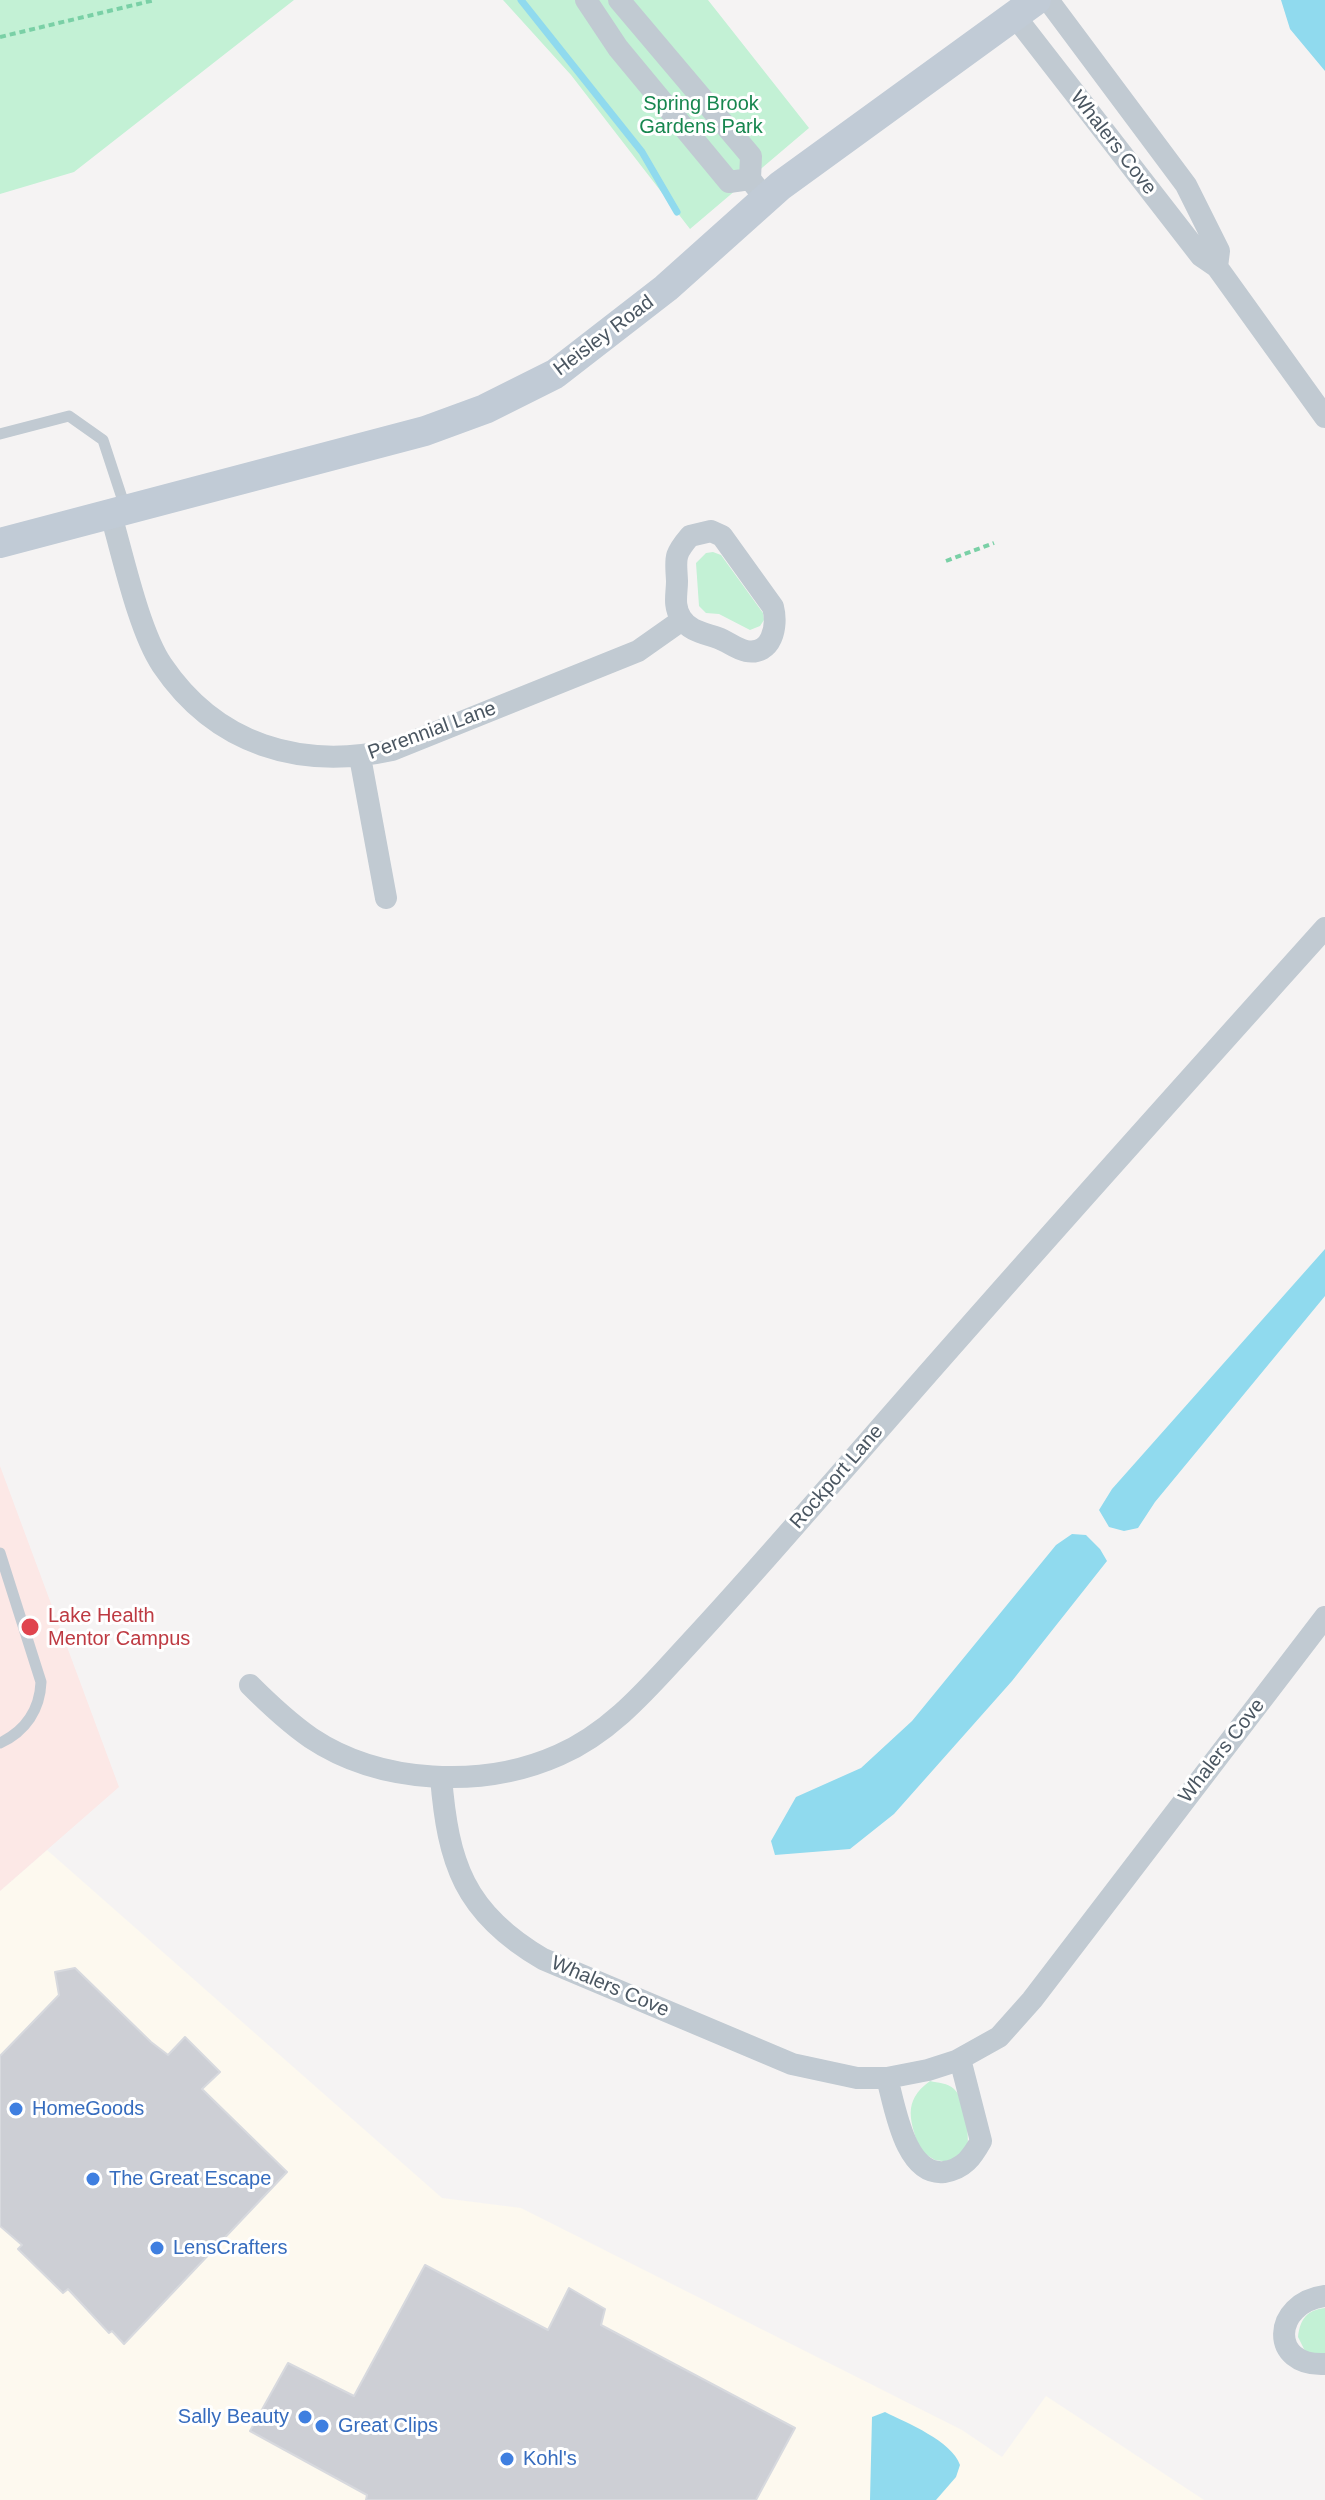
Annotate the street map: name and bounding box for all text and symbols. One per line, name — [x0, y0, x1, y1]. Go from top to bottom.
street label: Whalers Cove — [1065, 86, 1161, 200]
park label: Spring Brook Gardens Park — [639, 92, 763, 139]
street label: Heisley Road — [549, 291, 659, 381]
street label: Perennial Lane — [365, 697, 499, 765]
street label: Rockport Lane — [785, 1420, 889, 1534]
place label: Lake Health Mentor Campus — [48, 1604, 190, 1651]
marker: Lake Health Mentor Campus — [19, 1616, 41, 1638]
street label: Whalers Cove — [1174, 1694, 1270, 1808]
street label: Whalers Cove — [548, 1951, 672, 2023]
place label: HomeGoods — [32, 2097, 144, 2121]
marker: HomeGoods — [7, 2100, 25, 2118]
place label: The Great Escape — [109, 2167, 271, 2191]
marker: The Great Escape — [84, 2170, 102, 2188]
place label: LensCrafters — [173, 2236, 287, 2260]
marker: LensCrafters — [148, 2239, 166, 2257]
place label: Sally Beauty — [178, 2405, 289, 2429]
marker: Sally Beauty — [296, 2408, 314, 2426]
place label: Great Clips — [338, 2414, 438, 2438]
marker: Great Clips — [313, 2417, 331, 2435]
place label: Kohl's — [523, 2447, 577, 2471]
marker: Kohl's — [498, 2450, 516, 2468]

